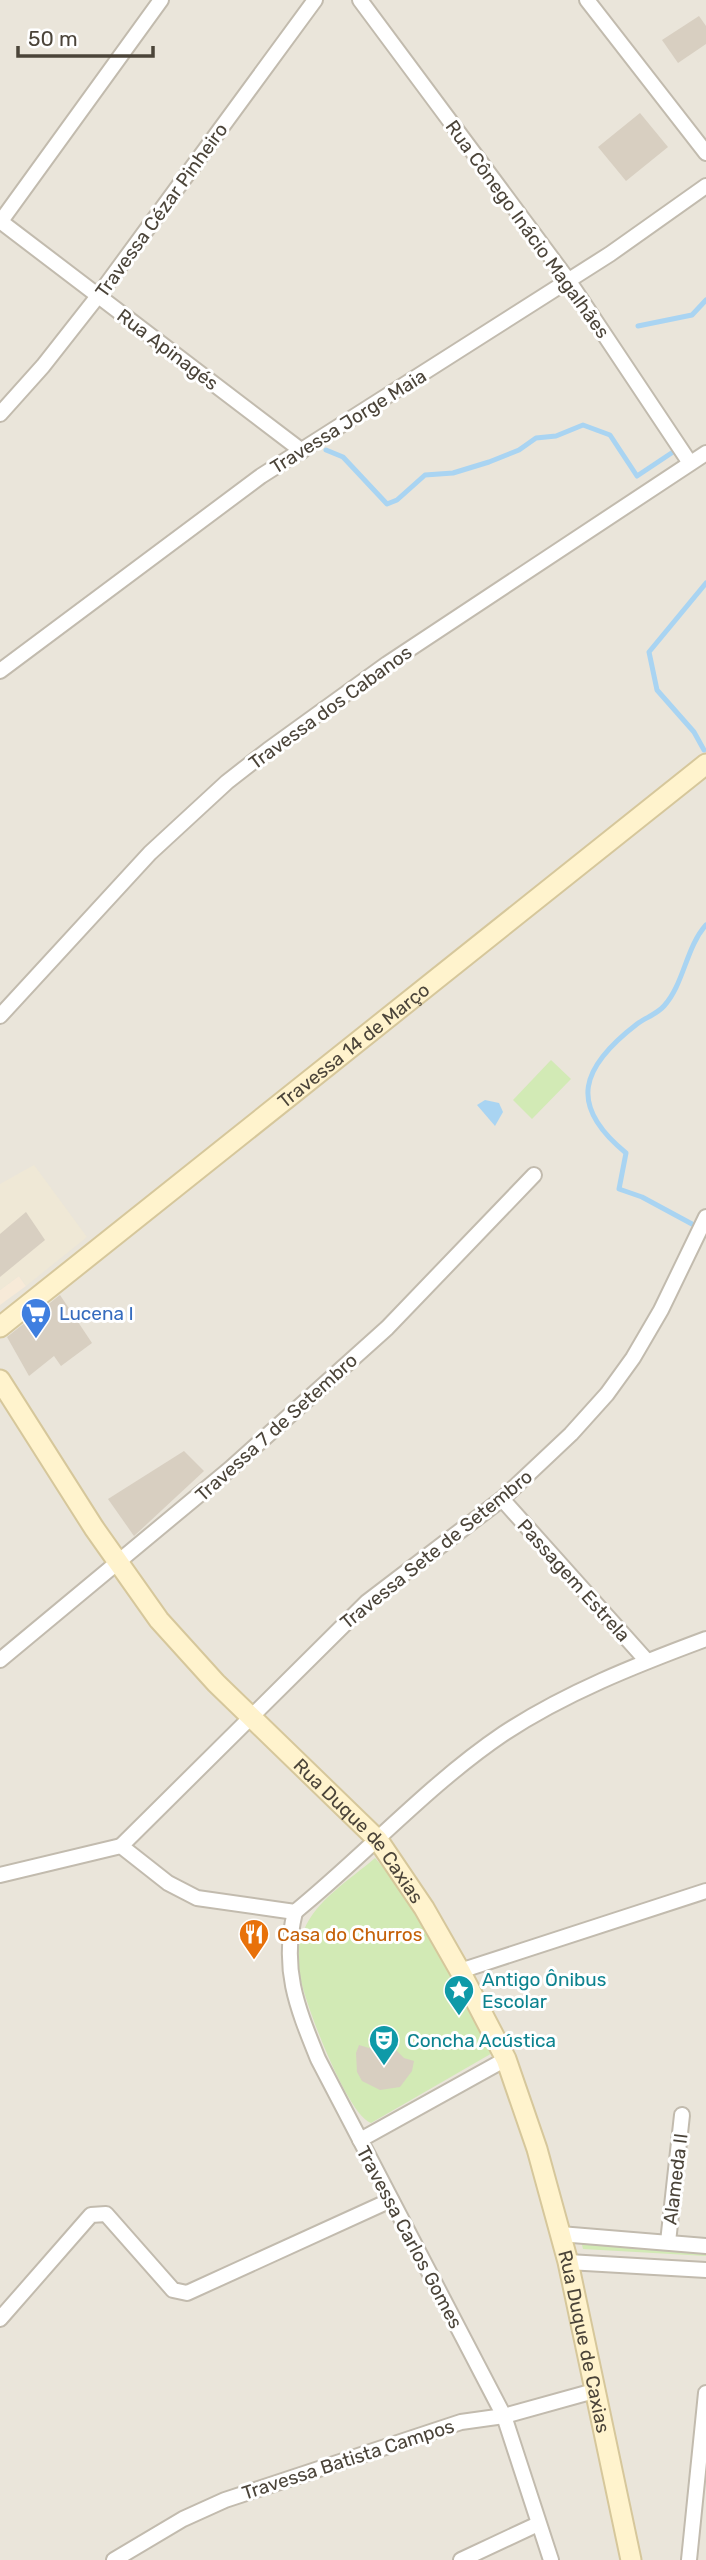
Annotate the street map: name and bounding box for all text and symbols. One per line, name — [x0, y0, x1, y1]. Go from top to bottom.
scale bar — [18, 14, 152, 58]
text: 50 m — [28, 26, 78, 51]
street label: Rua Cônego Inácio Magalhães — [441, 116, 614, 343]
street label: Travessa Cézar Pinheiro — [90, 119, 232, 302]
street label: Rua Apinagés — [113, 304, 223, 395]
street label: Travessa Jorge Maia — [266, 364, 430, 479]
street label: Travessa dos Cabanos — [244, 641, 416, 774]
street label: Travessa 14 de Março — [273, 978, 434, 1113]
supermarket icon: Lucena I — [19, 1296, 53, 1340]
place label: Lucena I — [59, 1302, 134, 1325]
street label: Travessa 7 de Setembro — [191, 1349, 362, 1506]
street label: Travessa Sete de Setembro — [336, 1465, 537, 1634]
street label: Passagem Estrela — [512, 1514, 635, 1646]
street label: Rua Duque de Caxias — [289, 1754, 428, 1908]
restaurant icon: Casa do Churros — [237, 1917, 271, 1961]
place label: Casa do Churros — [277, 1923, 422, 1946]
place label: Antigo Ônibus Escolar — [482, 1968, 606, 2013]
place icon: Antigo Ônibus Escolar — [442, 1973, 476, 2017]
theatre icon: Concha Acústica — [367, 2023, 401, 2067]
place label: Concha Acústica — [407, 2029, 556, 2052]
street label: Alameda II — [658, 2132, 693, 2226]
street label: Travessa Carlos Gomes — [352, 2142, 467, 2332]
street label: Rua Duque de Caxias — [553, 2247, 615, 2435]
street label: Travessa Batista Campos — [239, 2414, 457, 2505]

